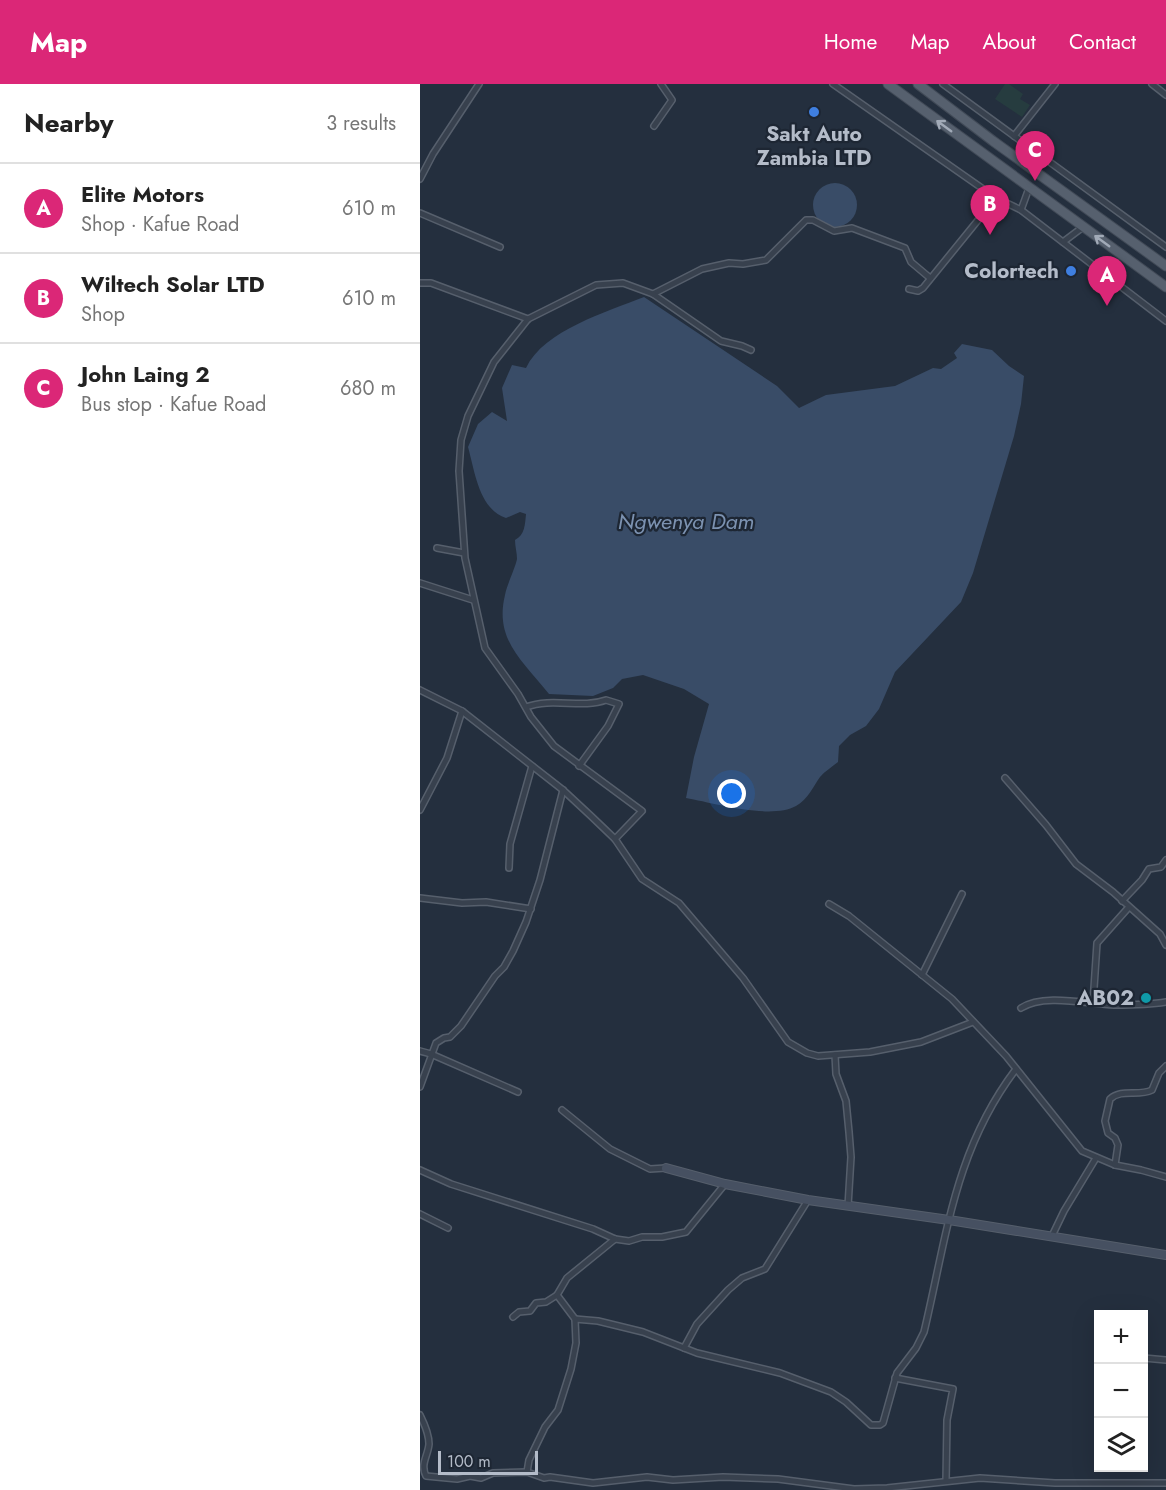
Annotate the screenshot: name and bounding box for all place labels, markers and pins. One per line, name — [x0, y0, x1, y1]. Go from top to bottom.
marker: Sakt Auto Zambia LTD — [807, 105, 821, 119]
place label: Sakt Auto Zambia LTD — [757, 119, 871, 173]
pin: C — [1016, 132, 1054, 181]
pin: B — [970, 186, 1010, 235]
place label: Colortech — [964, 256, 1059, 286]
pin: A — [1088, 256, 1126, 306]
marker: Colortech — [1064, 264, 1078, 278]
place label: AB02 — [1076, 983, 1134, 1013]
marker: AB02 — [1139, 991, 1153, 1005]

